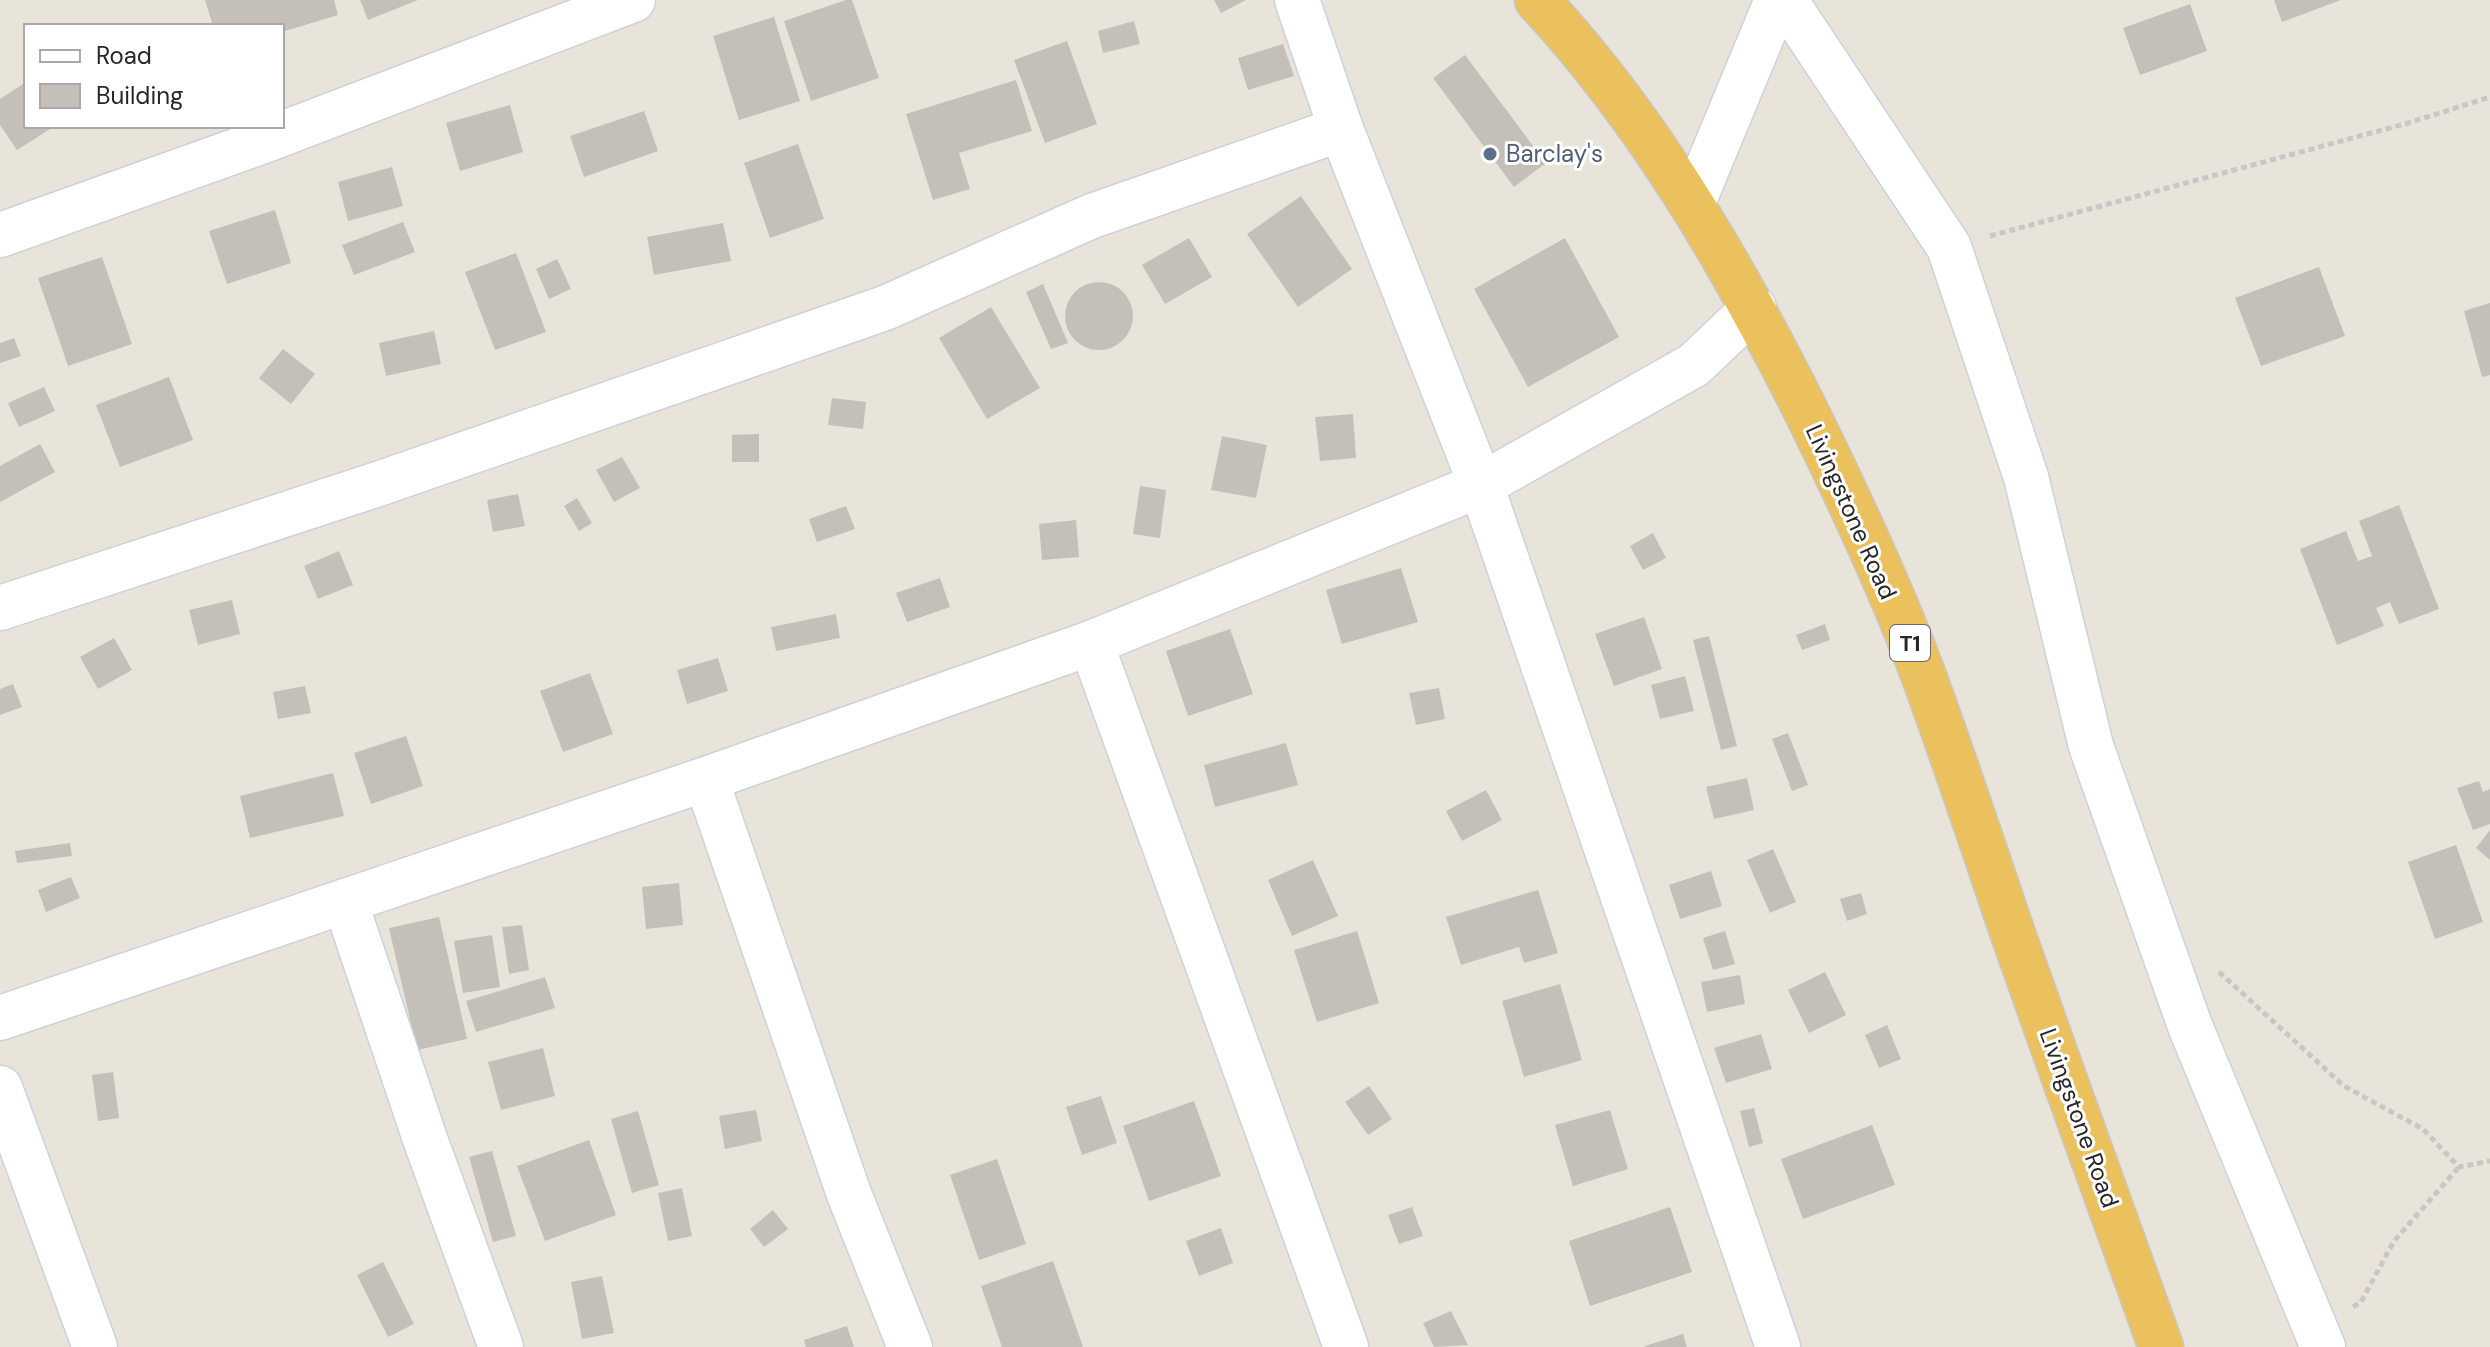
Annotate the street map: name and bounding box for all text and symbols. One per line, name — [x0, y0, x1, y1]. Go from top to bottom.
legend — [24, 24, 284, 128]
text: Road — [96, 40, 152, 71]
text: Building — [96, 80, 183, 111]
place label: Barclay's — [1506, 138, 1603, 169]
marker: Barclay's — [1481, 145, 1499, 163]
street label: Livingstone Road — [1799, 419, 1904, 604]
road number: T1 — [1890, 625, 1930, 661]
street label: Livingstone Road — [2033, 1024, 2126, 1212]

